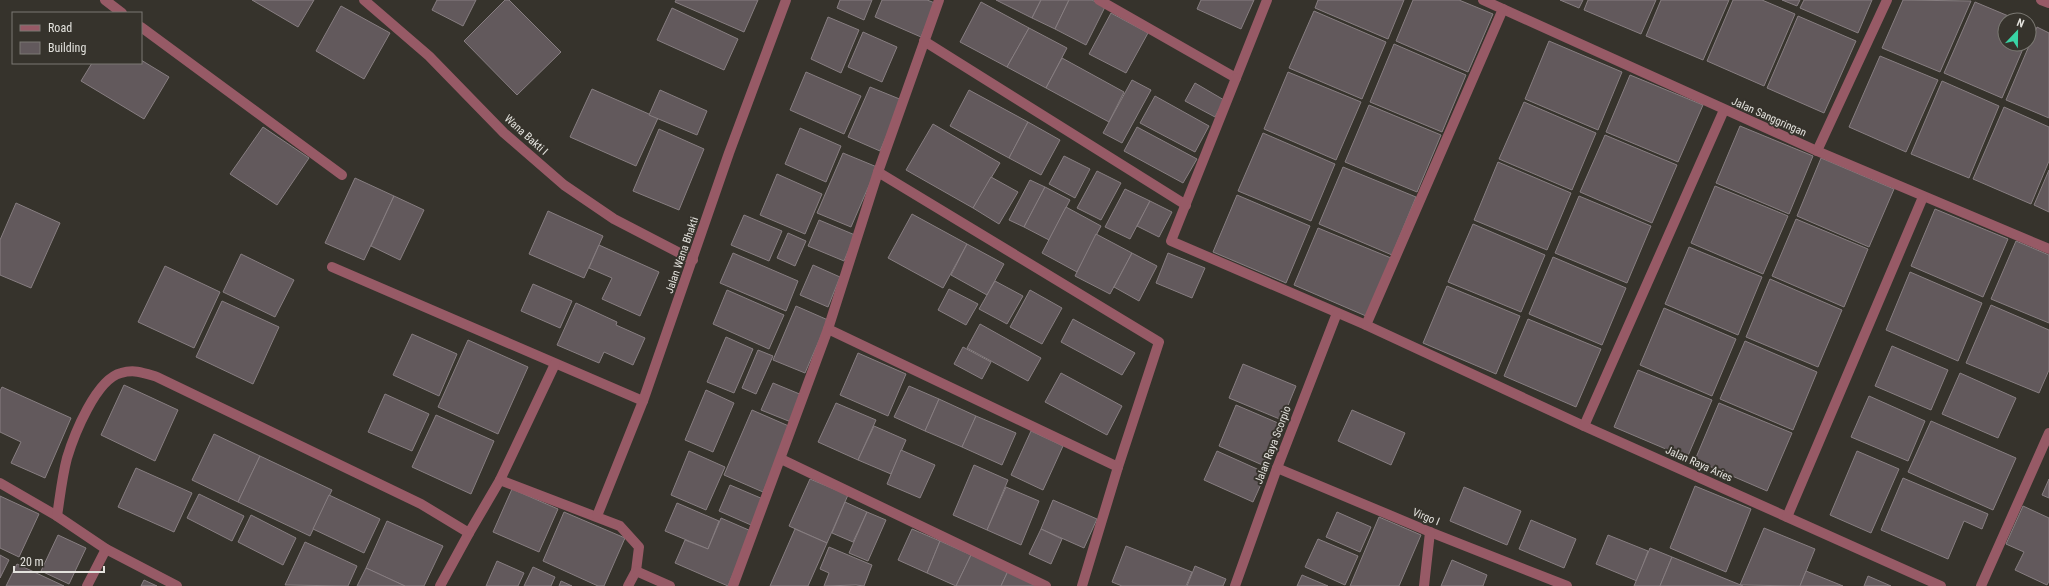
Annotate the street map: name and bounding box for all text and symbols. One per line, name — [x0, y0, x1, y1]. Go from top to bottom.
legend — [12, 12, 142, 64]
north arrow — [1997, 12, 2037, 52]
text: N — [2015, 16, 2026, 31]
text: Road — [48, 21, 72, 35]
text: Building — [48, 41, 86, 55]
street label: Jalan Sanggringan — [1730, 95, 1808, 139]
street label: Wana Bakti I — [502, 112, 550, 158]
street label: Jalan Wana Bhakti — [663, 215, 701, 295]
street label: Jalan Raya Scorpio — [1252, 404, 1294, 486]
street label: Jalan Raya Aries — [1663, 443, 1735, 485]
street label: Virgo I — [1411, 506, 1441, 528]
scale bar — [14, 548, 104, 574]
text: 20 m — [20, 555, 44, 569]

